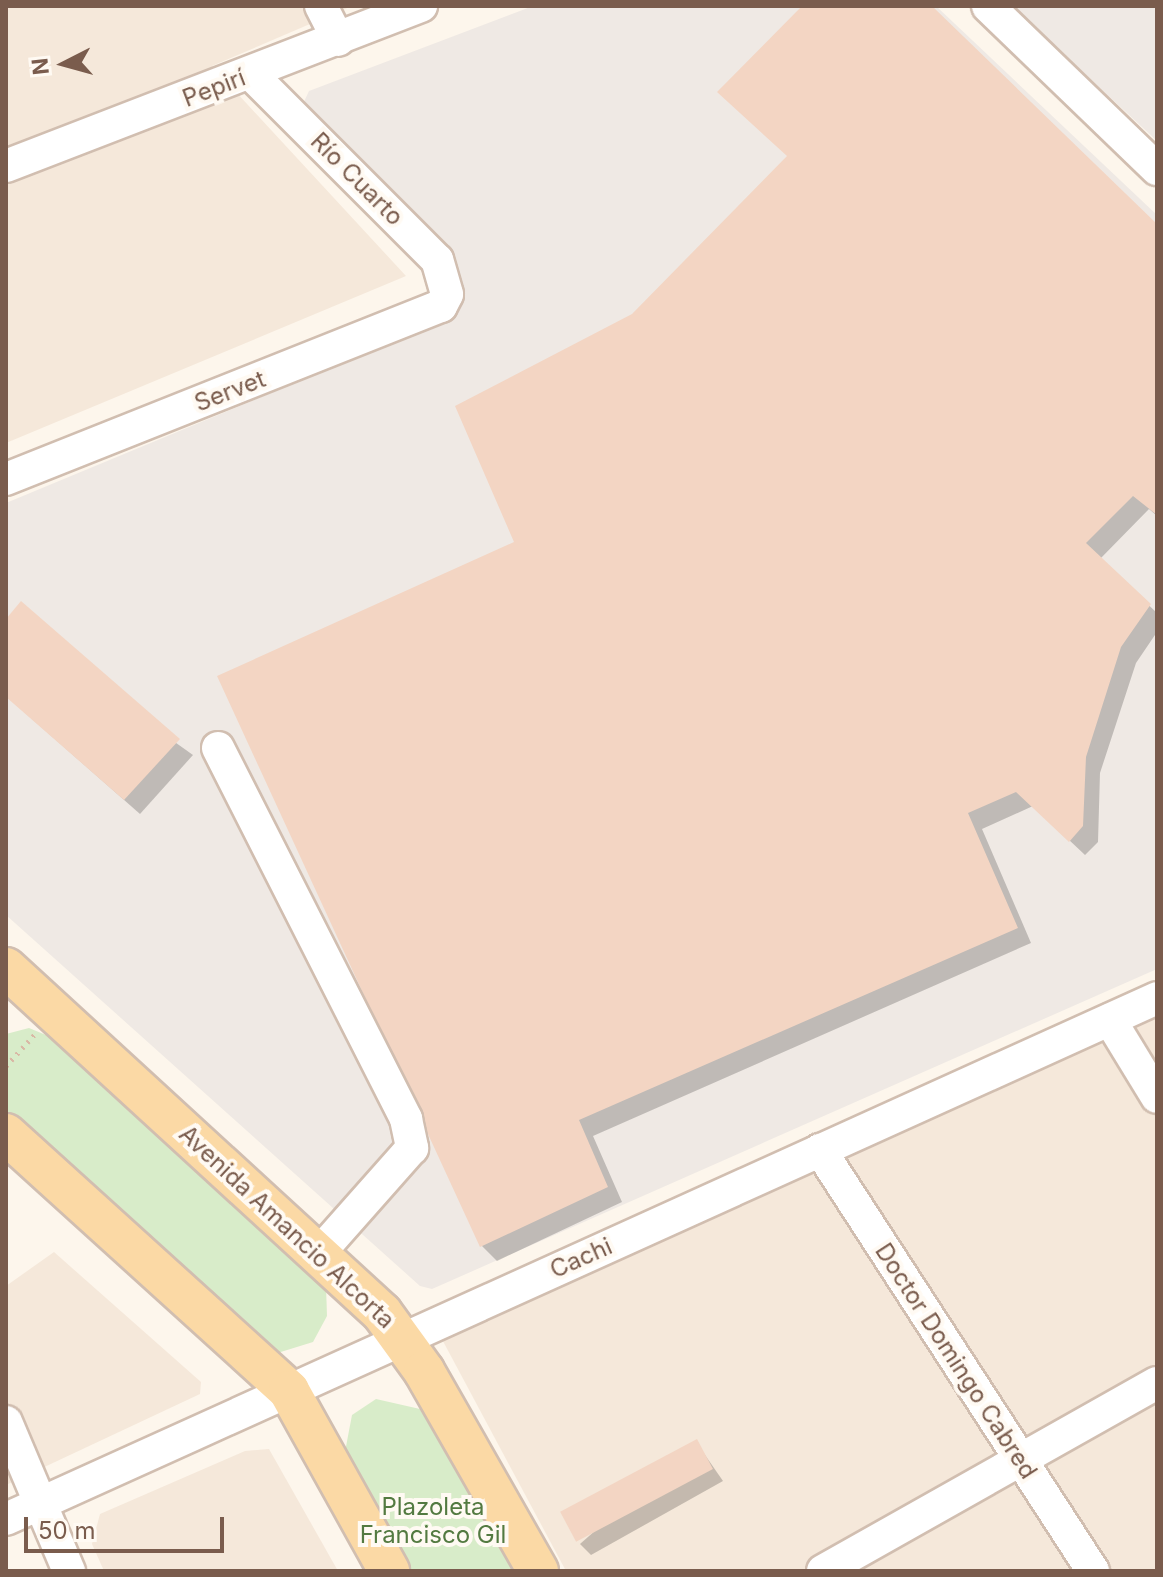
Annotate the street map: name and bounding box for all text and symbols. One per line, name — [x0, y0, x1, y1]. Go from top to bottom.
north arrow — [24, 24, 104, 104]
text: N — [26, 57, 54, 76]
street label: Pepirí — [179, 63, 249, 113]
street label: Río Cuarto — [305, 127, 409, 231]
street label: Servet — [190, 364, 270, 418]
street label: Avenida Amancio Alcorta — [173, 1120, 401, 1334]
street label: Cachi — [546, 1232, 616, 1284]
street label: Doctor Domingo Cabred — [869, 1238, 1043, 1484]
park label: Plazoleta Francisco Gil — [360, 1493, 506, 1549]
scale bar — [28, 1501, 228, 1551]
text: 50 m — [38, 1516, 96, 1545]

